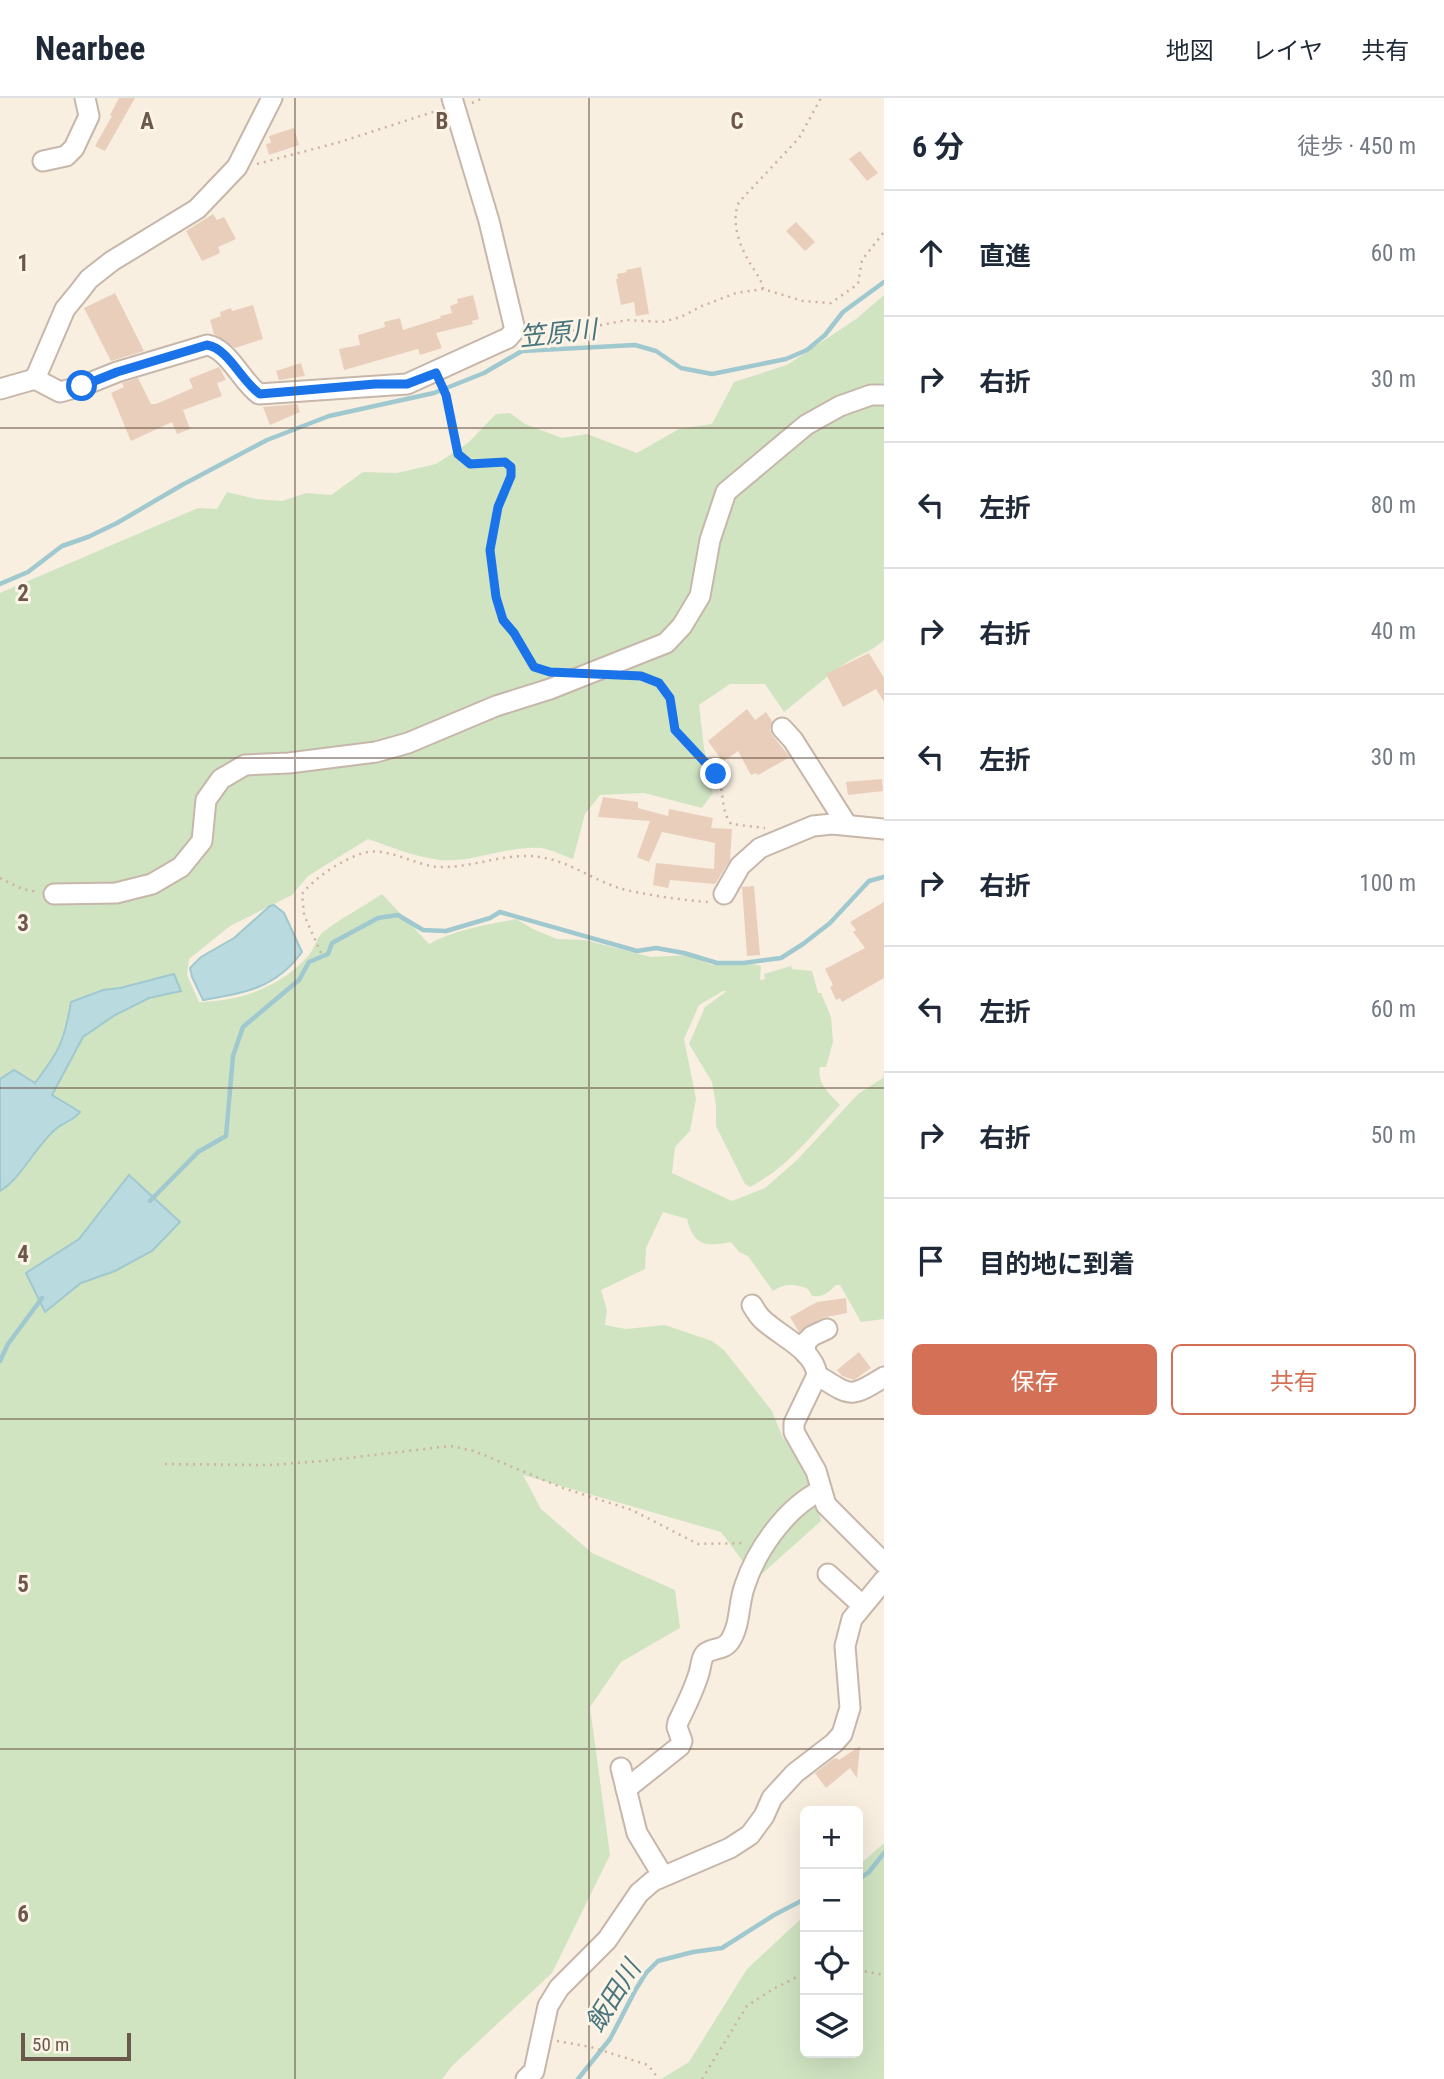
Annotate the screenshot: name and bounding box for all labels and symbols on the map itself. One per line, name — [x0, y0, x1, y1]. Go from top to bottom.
text: A — [140, 108, 154, 135]
text: B — [436, 108, 448, 135]
text: C — [730, 108, 744, 135]
text: 1 — [17, 250, 29, 277]
water label: 笠原川 — [518, 314, 601, 352]
route start — [66, 370, 97, 401]
text: 2 — [17, 580, 29, 607]
route end — [700, 758, 731, 789]
text: 3 — [17, 910, 29, 937]
text: 4 — [17, 1241, 29, 1268]
text: 5 — [17, 1571, 29, 1598]
text: 6 — [17, 1901, 29, 1928]
water label: 飯田川 — [580, 1952, 648, 2037]
scale bar — [21, 2030, 131, 2062]

